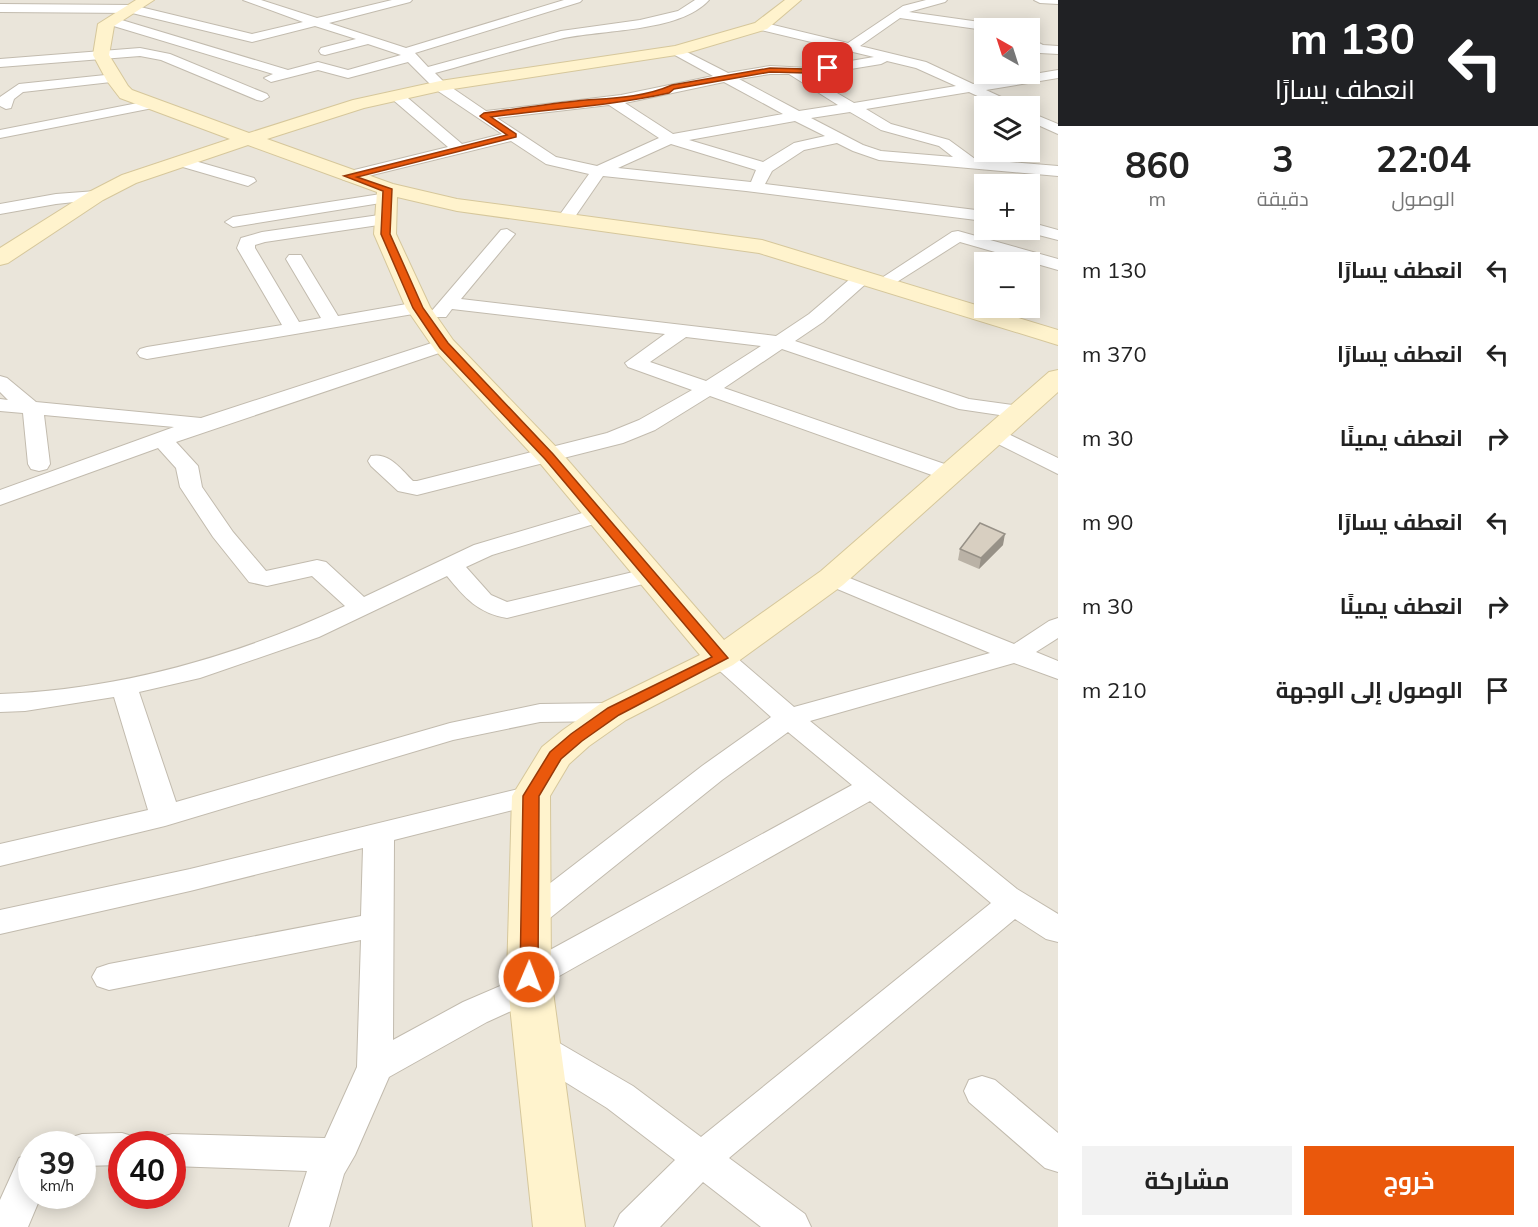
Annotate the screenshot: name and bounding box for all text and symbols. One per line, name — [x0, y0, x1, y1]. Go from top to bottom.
text: 130 m — [1290, 12, 1415, 65]
north arrow — [974, 18, 1040, 84]
map controls — [974, 18, 1040, 318]
icon: left — [1436, 24, 1514, 102]
pin — [802, 42, 853, 93]
icon: arrive — [811, 51, 844, 84]
text: انعطف يسارًا — [1275, 72, 1415, 106]
button: layers — [974, 96, 1040, 162]
text: 3 — [1272, 136, 1294, 181]
text: 22:04 — [1376, 136, 1471, 181]
text: 860 — [1125, 142, 1190, 187]
button: + — [974, 174, 1040, 240]
text: m — [1149, 186, 1166, 211]
text: دقيقة — [1257, 186, 1309, 211]
text: الوصول — [1392, 186, 1455, 211]
button: − — [974, 252, 1040, 318]
icon: left — [1481, 254, 1514, 287]
text: 130 m — [1082, 256, 1147, 284]
text: انعطف يسارًا — [1337, 256, 1463, 284]
icon: left — [1481, 338, 1514, 371]
text: 370 m — [1082, 340, 1147, 368]
text: انعطف يسارًا — [1337, 340, 1463, 368]
icon: right — [1481, 422, 1514, 455]
text: 30 m — [1082, 424, 1133, 452]
text: انعطف يمينًا — [1340, 424, 1463, 452]
icon: left — [1481, 506, 1514, 539]
text: 90 m — [1082, 508, 1133, 536]
text: انعطف يسارًا — [1337, 508, 1463, 536]
icon: right — [1481, 590, 1514, 623]
text: 30 m — [1082, 592, 1133, 620]
text: انعطف يمينًا — [1340, 592, 1463, 620]
icon: arrive — [1481, 674, 1514, 707]
text: 210 m — [1082, 676, 1147, 704]
text: الوصول إلى الوجهة — [1276, 676, 1463, 704]
position arrow — [497, 945, 561, 1009]
speed limit sign: 40 — [108, 1131, 186, 1209]
text: 39 — [39, 1144, 75, 1182]
button: مشاركة — [1082, 1146, 1292, 1215]
button: خروج — [1304, 1146, 1514, 1215]
text: km/h — [40, 1176, 74, 1195]

